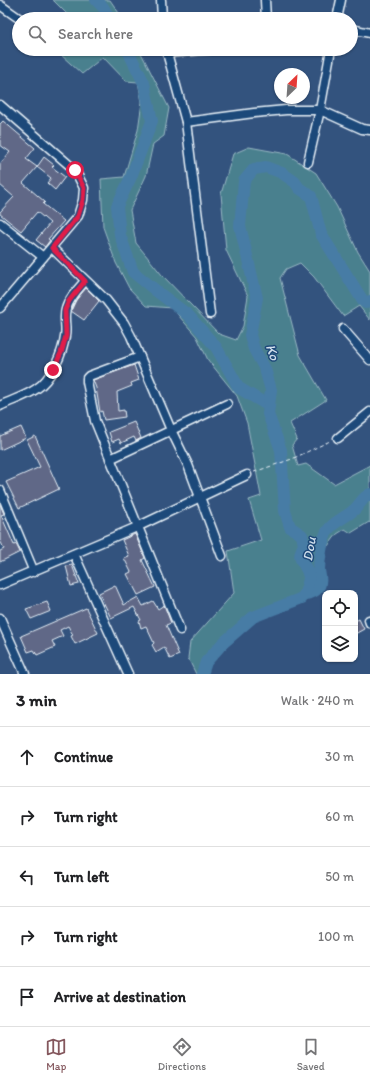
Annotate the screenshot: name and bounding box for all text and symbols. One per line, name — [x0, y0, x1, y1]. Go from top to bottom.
search box — [12, 12, 358, 56]
icon: search — [26, 23, 48, 45]
text: Search here — [58, 25, 133, 43]
north arrow — [274, 68, 310, 104]
route start — [66, 161, 84, 179]
water label: Ko — [262, 342, 284, 363]
route end — [44, 361, 62, 379]
water label: Dou — [299, 536, 320, 562]
map controls — [322, 590, 358, 662]
button: locate — [322, 590, 358, 626]
button: layers — [322, 626, 358, 662]
text: 3 min — [16, 690, 57, 710]
text: Walk · 240 m — [281, 693, 354, 708]
icon: ahead — [16, 746, 38, 768]
text: Continue — [54, 748, 113, 766]
text: 30 m — [325, 749, 354, 764]
icon: right — [16, 806, 38, 828]
text: Turn right — [54, 808, 118, 826]
text: 60 m — [325, 809, 354, 824]
icon: left — [16, 866, 38, 888]
text: Turn left — [54, 868, 109, 886]
text: 50 m — [325, 869, 354, 884]
icon: right — [16, 926, 38, 948]
text: Turn right — [54, 928, 118, 946]
text: 100 m — [318, 929, 354, 944]
icon: arrive — [16, 986, 38, 1008]
text: Arrive at destination — [54, 988, 186, 1006]
tab: Map — [45, 1036, 67, 1073]
tab: Directions — [158, 1036, 206, 1073]
tab: Saved — [297, 1036, 325, 1073]

